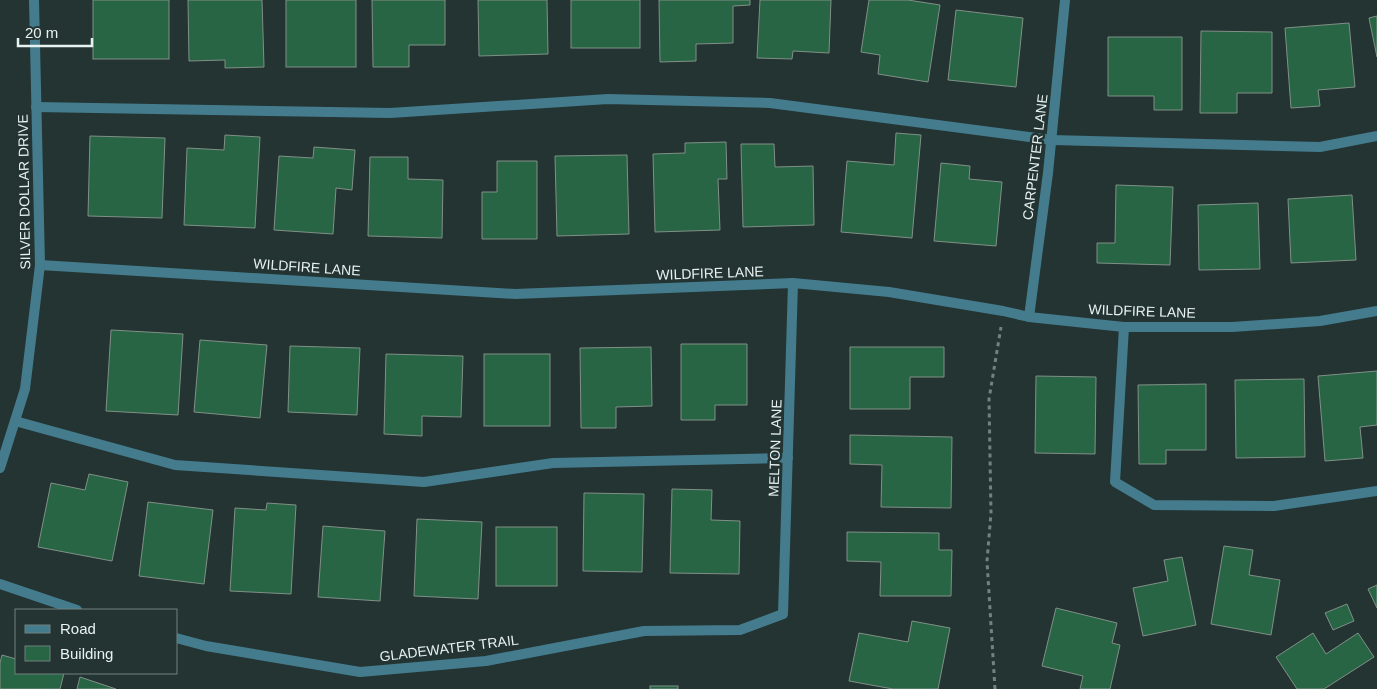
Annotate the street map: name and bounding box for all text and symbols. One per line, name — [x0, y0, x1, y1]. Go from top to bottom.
scale bar — [18, 15, 91, 47]
text: 20 m — [25, 24, 58, 41]
street label: CARPENTER LANE — [1019, 93, 1051, 221]
street label: SILVER DOLLAR DRIVE — [15, 114, 33, 270]
street label: WILDFIRE LANE — [253, 255, 361, 279]
street label: WILDFIRE LANE — [656, 263, 764, 283]
street label: WILDFIRE LANE — [1088, 301, 1196, 321]
street label: MELTON LANE — [765, 399, 785, 497]
legend — [15, 609, 178, 674]
text: Road — [60, 620, 96, 637]
street label: GLADEWATER TRAIL — [379, 632, 520, 664]
text: Building — [60, 645, 113, 662]

